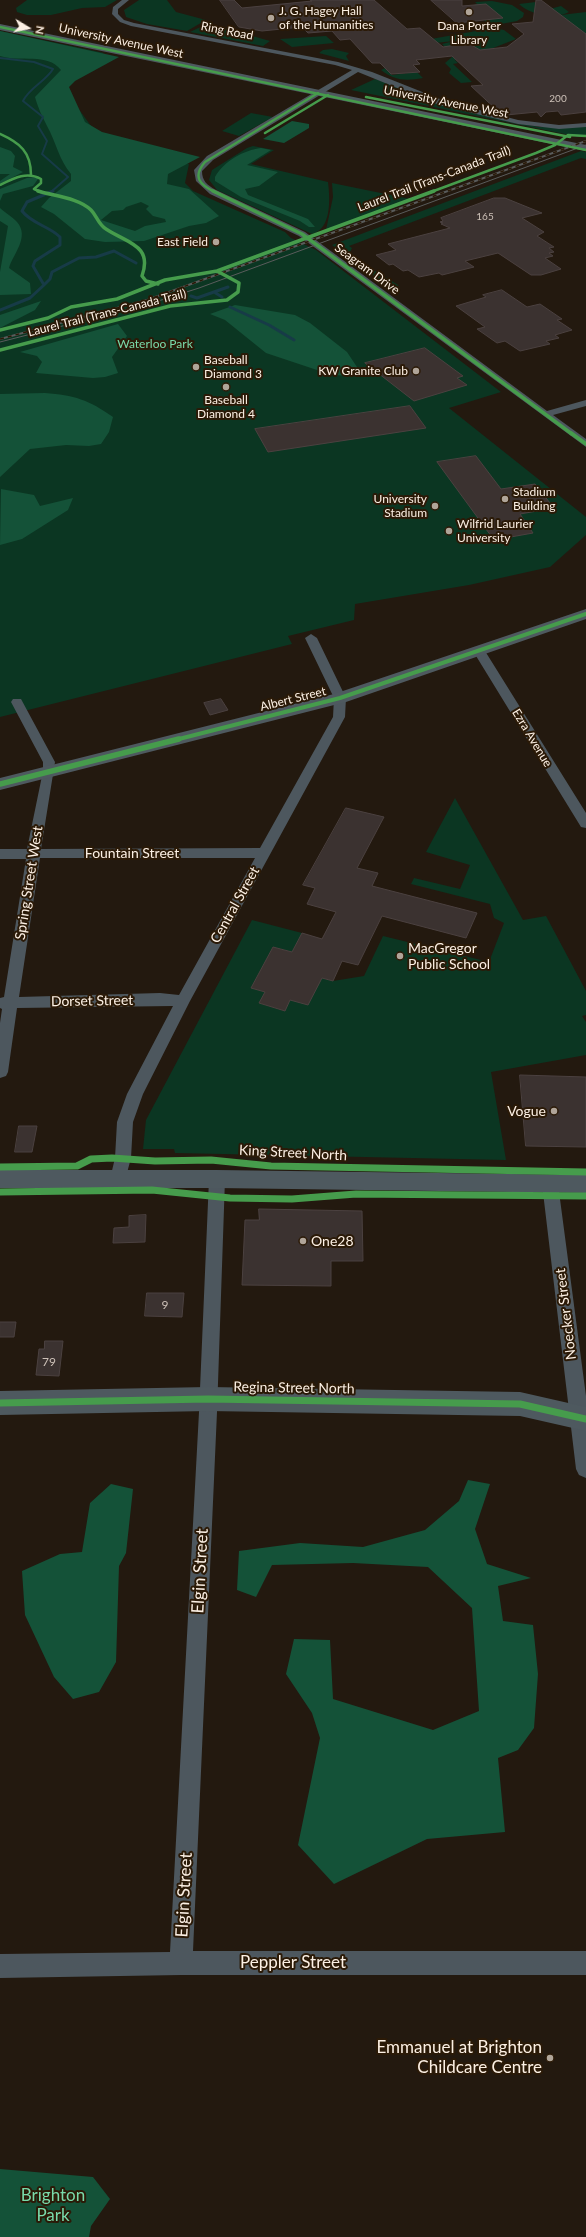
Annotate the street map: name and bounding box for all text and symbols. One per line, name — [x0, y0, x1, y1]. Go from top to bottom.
place label: J. G. Hagey Hall of the Humanities — [279, 4, 373, 32]
marker: Dana Porter Library — [464, 7, 474, 17]
north arrow — [8, 8, 48, 48]
marker: J. G. Hagey Hall of the Humanities — [266, 13, 276, 23]
street label: Ring Road — [200, 19, 254, 43]
place label: Dana Porter Library — [437, 19, 501, 47]
street label: University Avenue West — [57, 21, 185, 61]
text: N — [33, 25, 47, 35]
street label: University Avenue West — [382, 83, 510, 121]
house number: 200 — [549, 93, 567, 105]
street label: Laurel Trail (Trans-Canada Trail) — [355, 143, 513, 215]
house number: 165 — [476, 211, 494, 223]
place label: East Field — [157, 235, 208, 249]
marker: East Field — [211, 237, 221, 247]
street label: Seagram Drive — [332, 241, 402, 297]
street label: Laurel Trail (Trans-Canada Trail) — [26, 286, 188, 340]
park label: Waterloo Park — [117, 337, 193, 351]
place label: Baseball Diamond 3 — [204, 353, 262, 381]
marker: Baseball Diamond 3 — [191, 362, 201, 372]
place label: KW Granite Club — [318, 364, 408, 378]
marker: KW Granite Club — [411, 366, 421, 376]
marker: Baseball Diamond 4 — [221, 382, 231, 392]
place label: Baseball Diamond 4 — [197, 393, 255, 421]
place label: Stadium Building — [513, 485, 556, 513]
place label: University Stadium — [374, 492, 427, 520]
marker: Stadium Building — [500, 494, 510, 504]
marker: University Stadium — [430, 501, 440, 511]
place label: Wilfrid Laurier University — [457, 517, 533, 545]
marker: Wilfrid Laurier University — [444, 526, 454, 536]
street label: Albert Street — [259, 684, 327, 714]
street label: Ezra Avenue — [509, 706, 555, 770]
street label: Spring Street West — [12, 825, 46, 941]
street label: Fountain Street — [85, 845, 179, 861]
street label: Central Street — [207, 864, 263, 946]
place label: MacGregor Public School — [408, 940, 490, 972]
marker: MacGregor Public School — [395, 951, 405, 961]
street label: Dorset Street — [51, 992, 133, 1010]
place label: Vogue — [507, 1103, 546, 1119]
marker: Vogue — [549, 1106, 559, 1116]
street label: King Street North — [239, 1142, 347, 1164]
place label: One28 — [311, 1233, 354, 1249]
marker: One28 — [298, 1236, 308, 1246]
street label: Noecker Street — [552, 1267, 580, 1361]
house number: 9 — [162, 1298, 168, 1312]
house number: 79 — [42, 1355, 56, 1369]
street label: Regina Street North — [233, 1379, 355, 1397]
street label: Elgin Street — [188, 1528, 212, 1614]
street label: Elgin Street — [172, 1852, 196, 1938]
street label: Peppler Street — [240, 1953, 346, 1973]
place label: Emmanuel at Brighton Childcare Centre — [376, 2038, 542, 2078]
marker: Emmanuel at Brighton Childcare Centre — [545, 2053, 555, 2063]
park label: Brighton Park — [21, 2186, 85, 2226]

